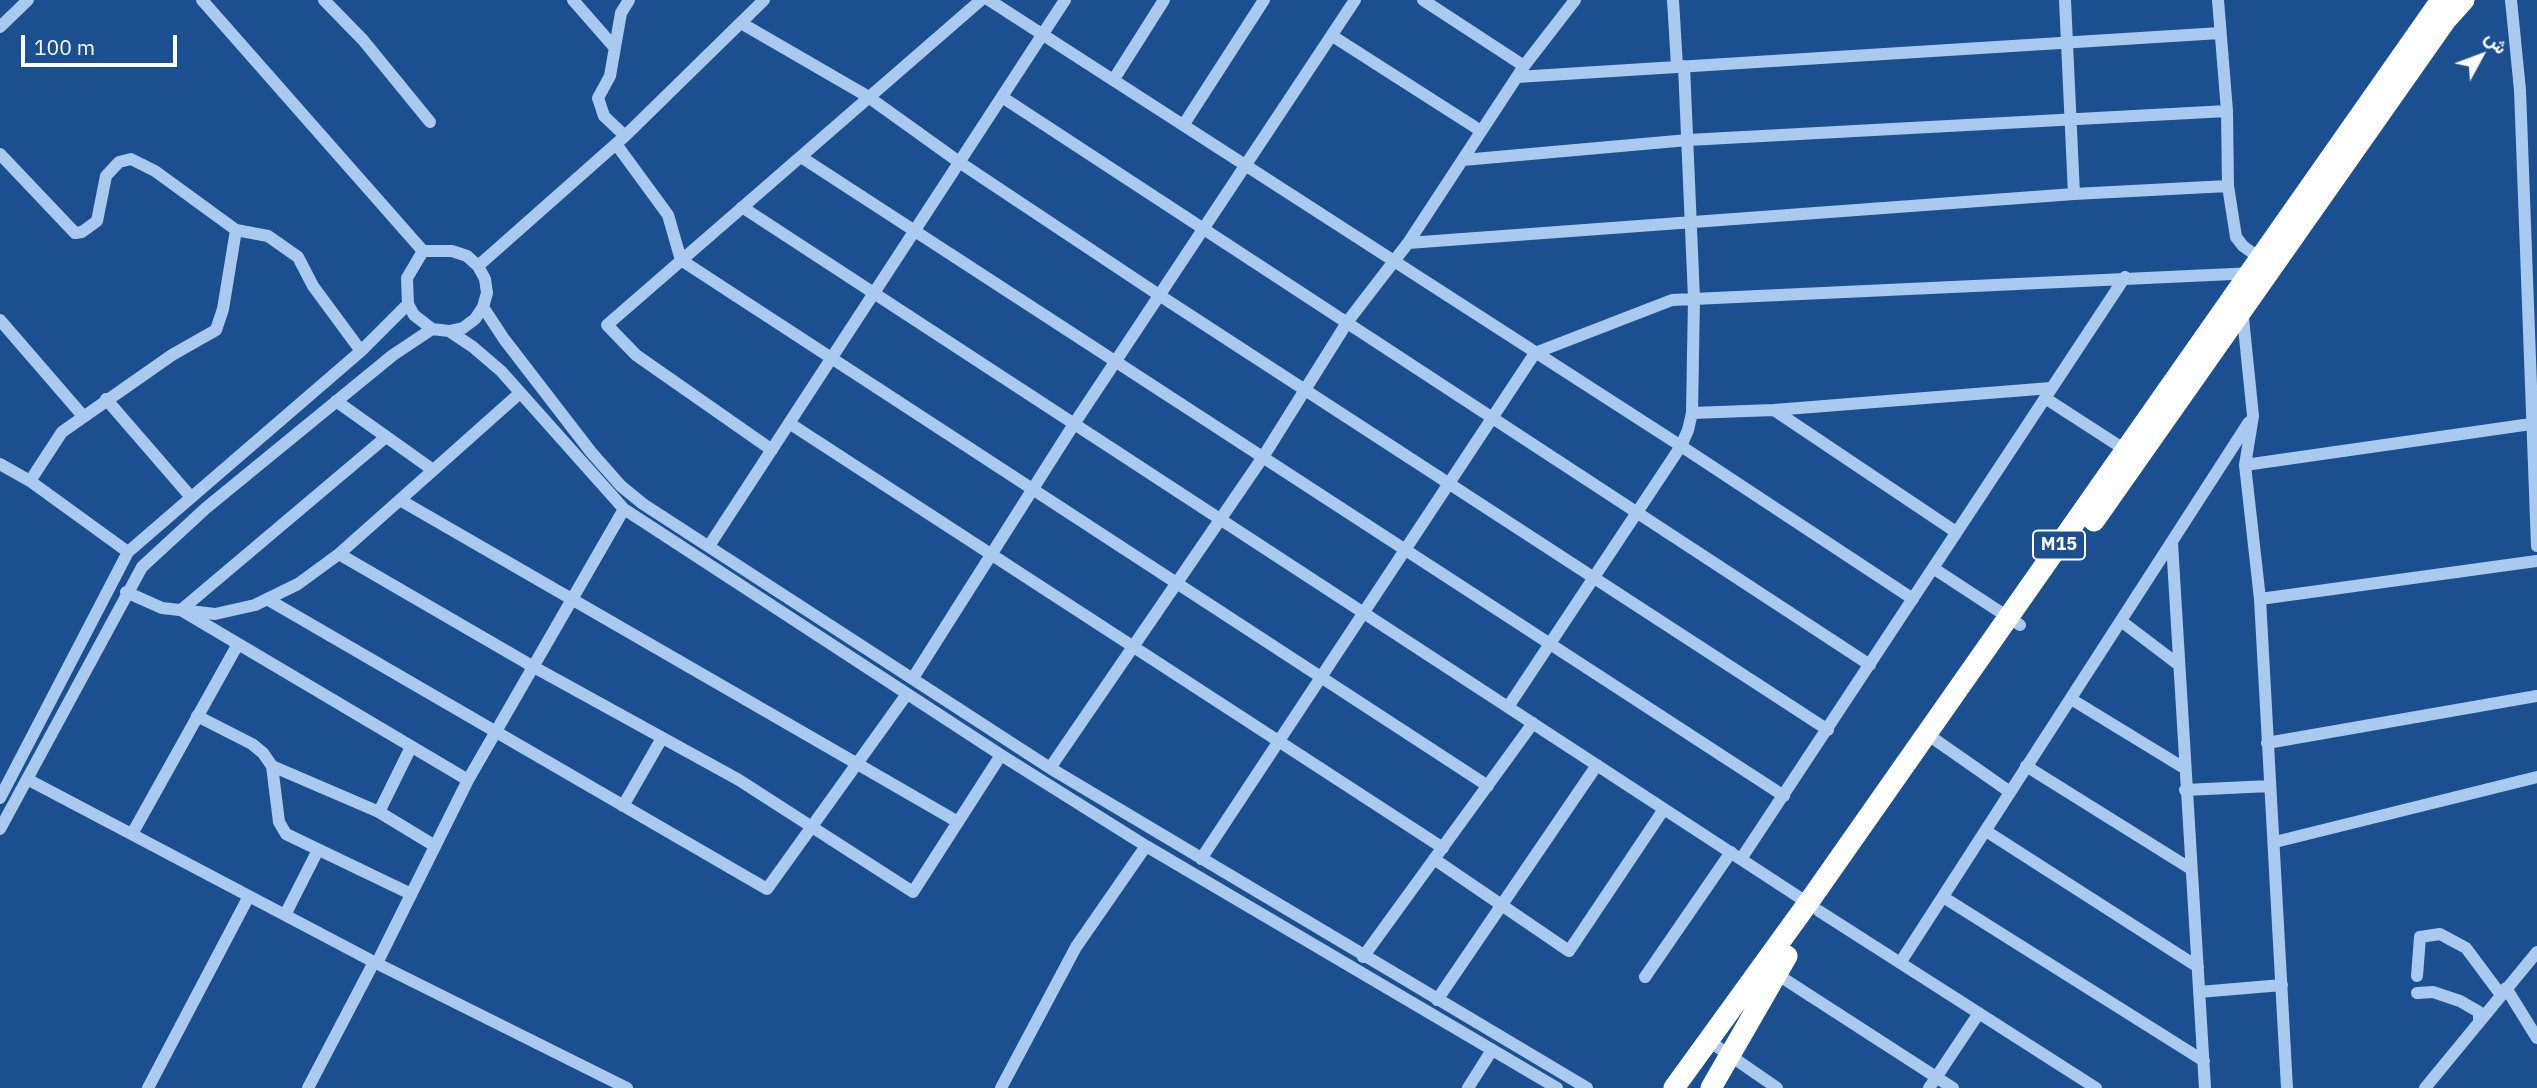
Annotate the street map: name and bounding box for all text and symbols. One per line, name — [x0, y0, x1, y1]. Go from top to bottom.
scale bar — [24, 21, 180, 65]
north arrow — [2446, 21, 2516, 91]
text: ش — [2480, 26, 2513, 59]
text: 100 m — [34, 33, 95, 61]
road number: M15 — [2033, 530, 2085, 560]

